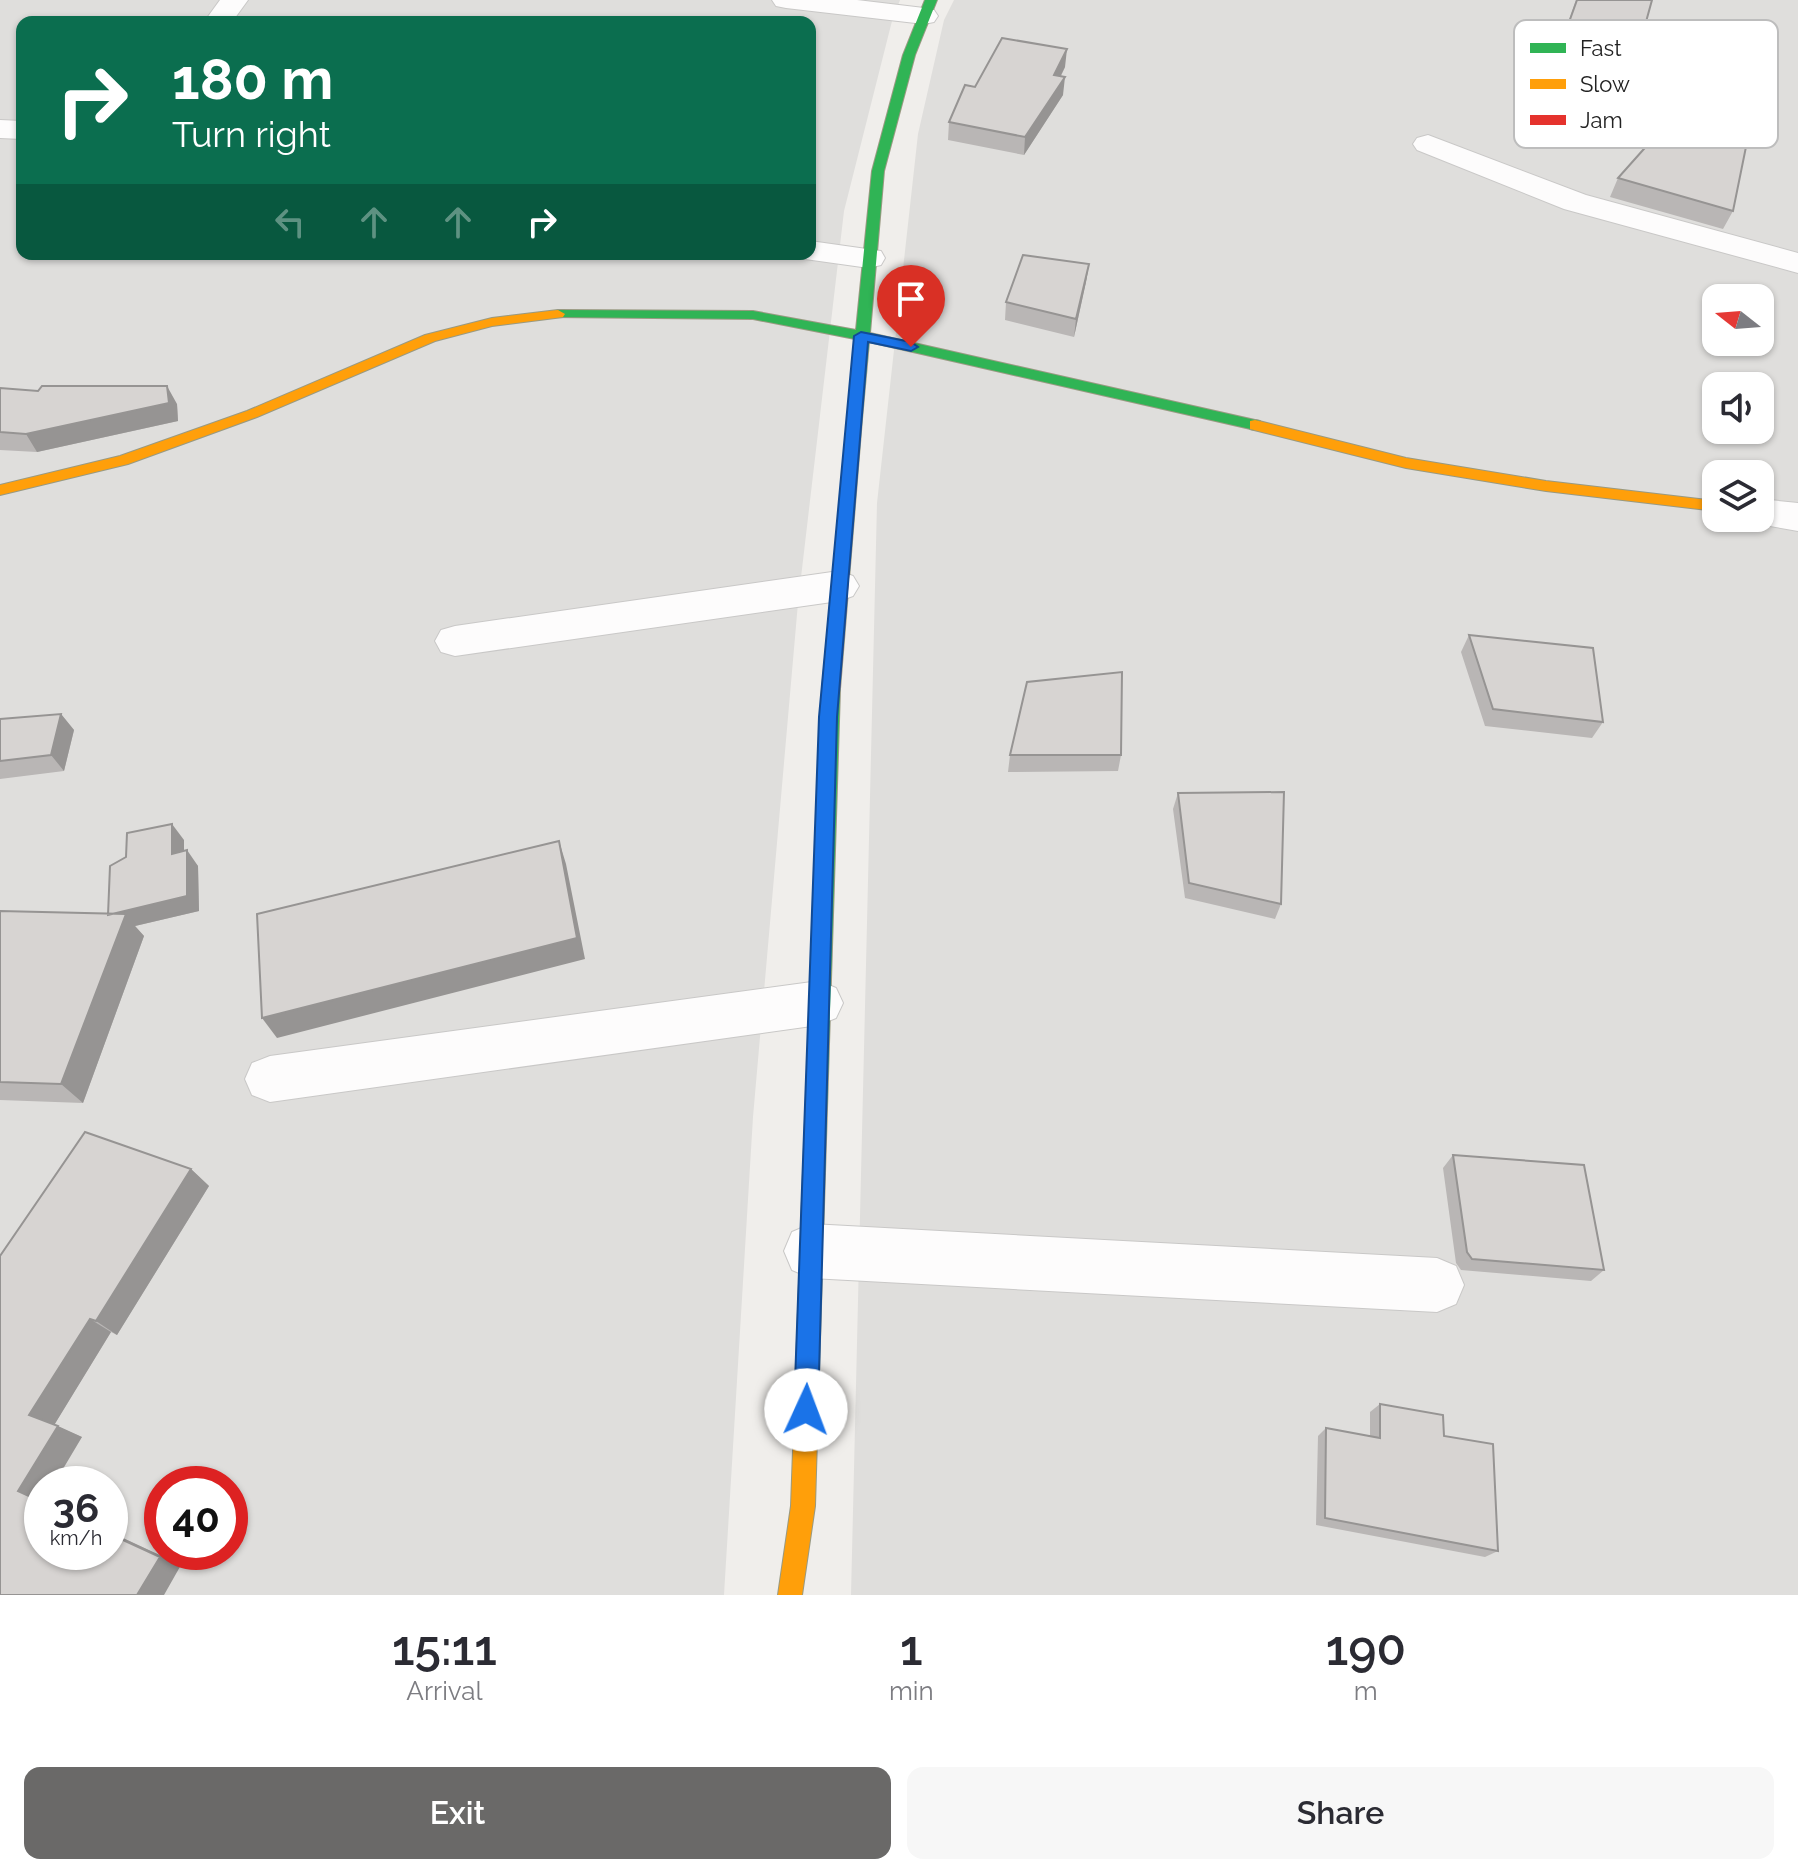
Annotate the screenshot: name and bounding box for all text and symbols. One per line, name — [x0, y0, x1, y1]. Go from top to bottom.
legend — [1514, 20, 1778, 148]
text: Fast — [1580, 35, 1622, 61]
text: 180 m — [172, 46, 333, 112]
icon: right — [40, 48, 144, 152]
text: Slow — [1580, 71, 1630, 97]
text: Jam — [1580, 107, 1623, 133]
text: Turn right — [172, 113, 331, 155]
icon: left — [268, 200, 312, 244]
icon: ahead — [352, 200, 396, 244]
icon: ahead — [436, 200, 480, 244]
icon: right — [520, 200, 564, 244]
pin — [877, 265, 945, 347]
icon: arrive — [889, 277, 933, 321]
north arrow — [1702, 284, 1774, 356]
map controls — [1702, 284, 1774, 532]
button: sound — [1702, 372, 1774, 444]
button: layers — [1702, 460, 1774, 532]
position arrow — [764, 1368, 848, 1452]
speed limit sign: 40 — [144, 1466, 248, 1570]
text: 36 — [53, 1484, 99, 1531]
text: km/h — [50, 1526, 102, 1550]
text: 15:11 — [392, 1620, 497, 1676]
text: 1 — [900, 1620, 923, 1676]
text: 190 — [1326, 1620, 1406, 1676]
text: Arrival — [406, 1676, 483, 1706]
text: min — [889, 1676, 934, 1706]
text: m — [1354, 1676, 1378, 1706]
button: Exit — [24, 1767, 891, 1859]
button: Share — [907, 1767, 1774, 1859]

